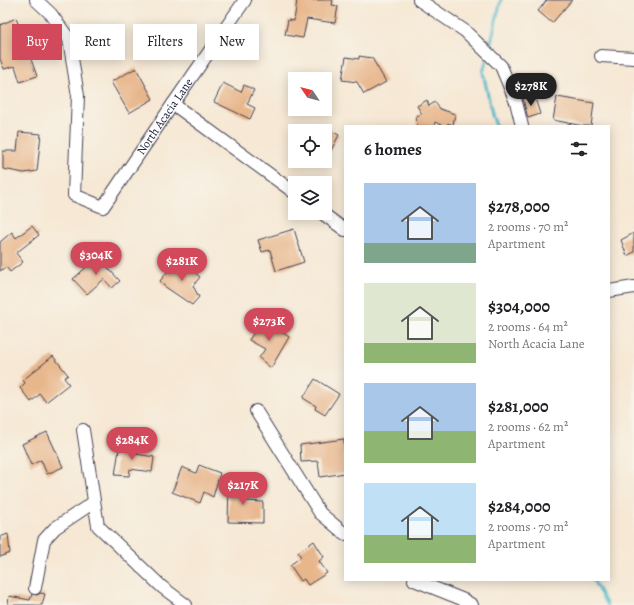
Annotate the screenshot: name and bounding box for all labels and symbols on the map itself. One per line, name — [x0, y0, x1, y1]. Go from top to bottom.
north arrow — [288, 72, 332, 116]
pin: $278K — [503, 73, 559, 107]
street label: North Acacia Lane — [133, 75, 196, 158]
pin: $304K — [68, 242, 124, 276]
pin: $281K — [154, 248, 210, 282]
pin: $273K — [241, 308, 297, 342]
pin: $284K — [104, 427, 160, 461]
pin: $217K — [215, 472, 271, 506]

